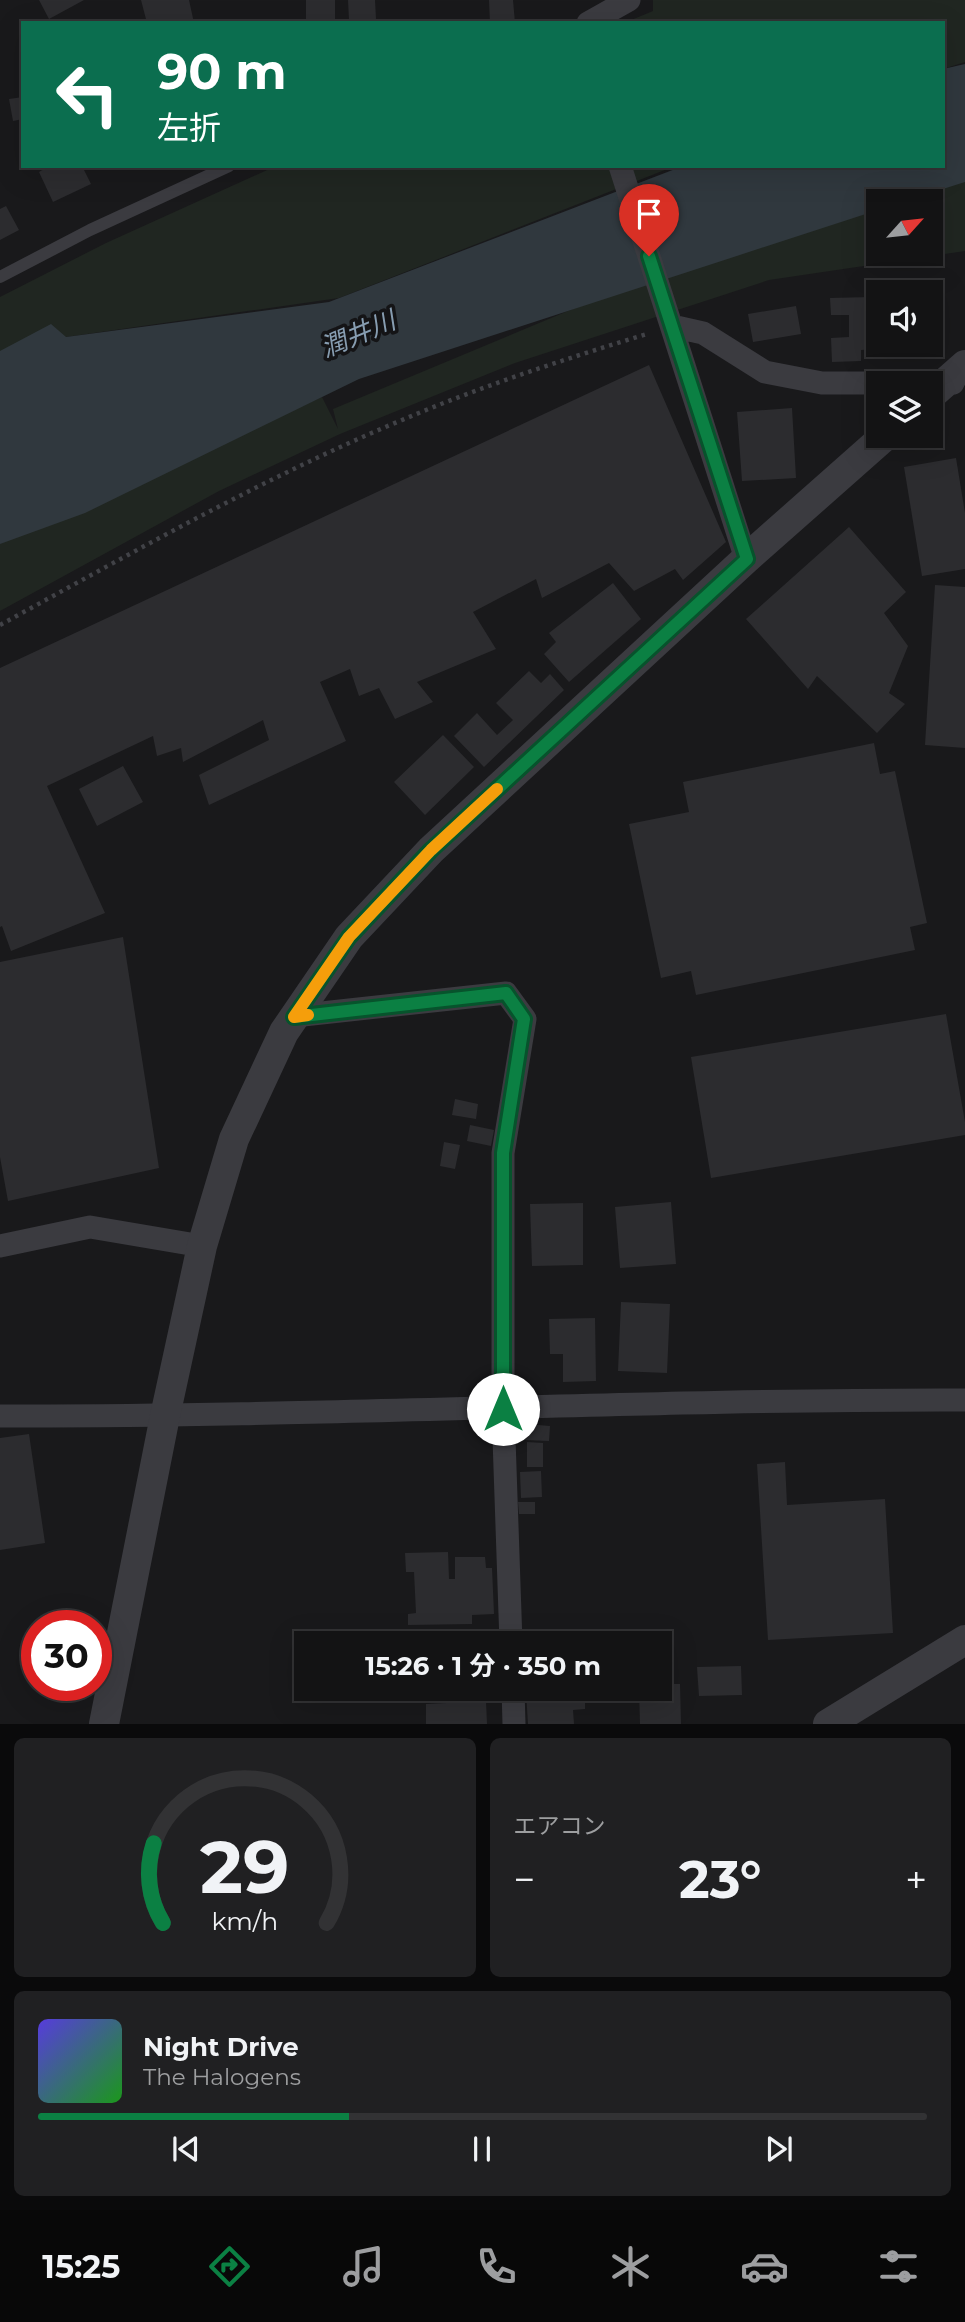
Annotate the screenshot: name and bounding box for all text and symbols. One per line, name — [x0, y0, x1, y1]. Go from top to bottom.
text: 90 m — [157, 42, 287, 101]
icon: left — [42, 49, 133, 140]
text: 左折 — [157, 108, 221, 147]
pin — [619, 184, 679, 256]
north arrow — [866, 189, 943, 266]
map controls — [866, 189, 943, 448]
icon: arrive — [630, 195, 668, 233]
button: sound — [866, 280, 943, 357]
water label: 潤井川 — [316, 303, 403, 364]
button: layers — [866, 371, 943, 448]
position arrow — [466, 1372, 540, 1446]
speed limit sign: 30 — [21, 1610, 112, 1701]
text: 15:26 · 1 分 · 350 m — [365, 1650, 601, 1682]
text: エアコン — [514, 1812, 606, 1840]
text: 29 — [200, 1824, 289, 1912]
text: 23° — [679, 1848, 761, 1911]
text: − — [514, 1856, 535, 1903]
text: + — [905, 1856, 927, 1903]
text: km/h — [211, 1906, 278, 1936]
text: Night Drive — [143, 2031, 299, 2063]
text: The Halogens — [143, 2063, 301, 2091]
icon: previous — [167, 2130, 205, 2168]
icon: pause — [463, 2130, 501, 2168]
icon: next — [760, 2130, 798, 2168]
icon: directions — [205, 2242, 254, 2291]
icon: music — [339, 2242, 388, 2291]
icon: phone — [472, 2242, 521, 2291]
icon: climate — [606, 2242, 655, 2291]
icon: car — [740, 2242, 789, 2291]
icon: filters — [874, 2242, 923, 2291]
text: 15:25 — [42, 2247, 120, 2286]

